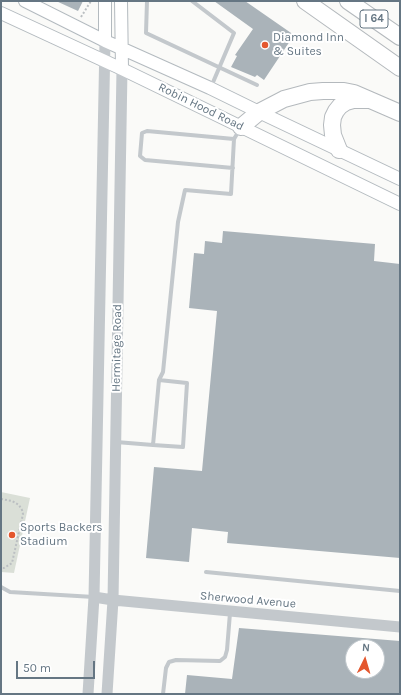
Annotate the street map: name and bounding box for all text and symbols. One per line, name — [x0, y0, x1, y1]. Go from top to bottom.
road number: I 64 — [360, 10, 388, 28]
place label: Diamond Inn & Suites — [273, 31, 344, 59]
marker: Diamond Inn & Suites — [260, 40, 270, 50]
street label: Robin Hood Road — [156, 80, 246, 134]
street label: Hermitage Road — [109, 304, 125, 392]
place label: Sports Backers Stadium — [20, 521, 103, 549]
marker: Sports Backers Stadium — [7, 530, 17, 540]
street label: Sherwood Avenue — [199, 589, 297, 611]
north arrow — [345, 639, 385, 679]
text: N — [361, 641, 370, 654]
scale bar — [18, 653, 97, 679]
text: 50 m — [23, 661, 51, 675]

